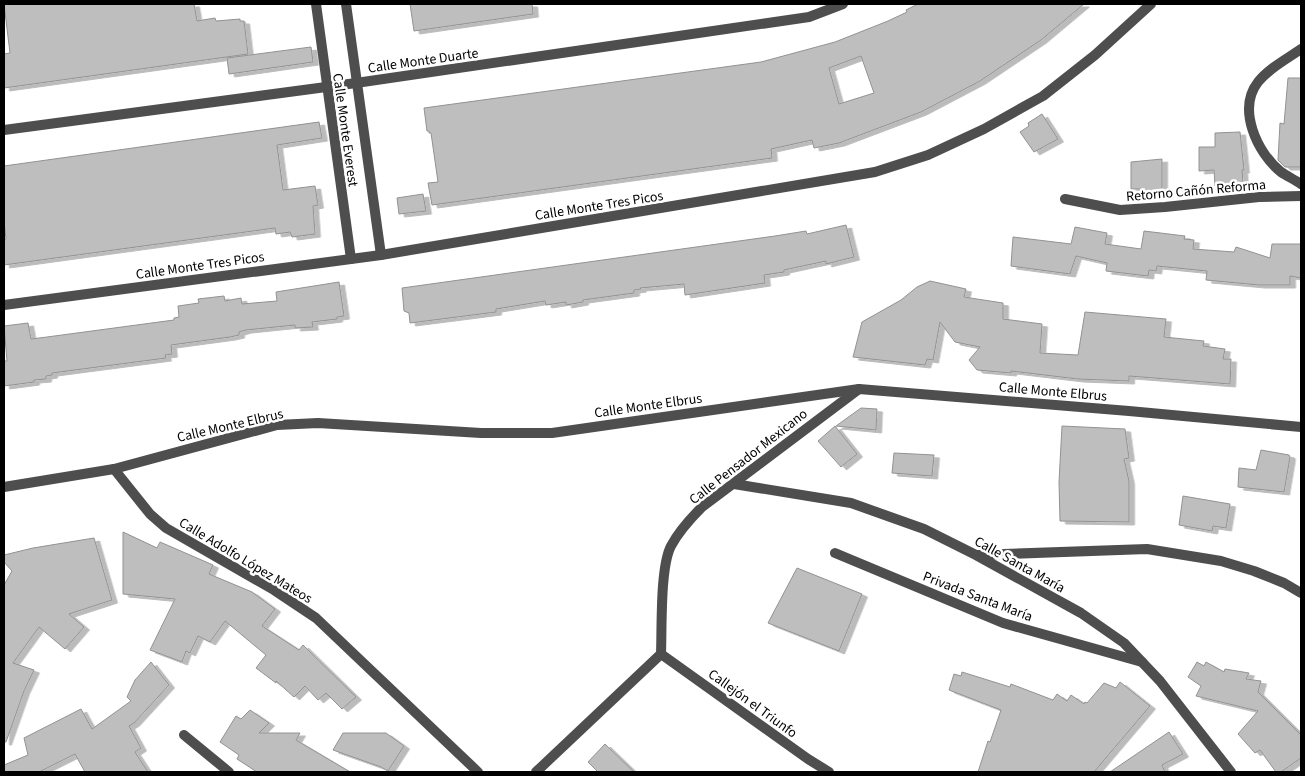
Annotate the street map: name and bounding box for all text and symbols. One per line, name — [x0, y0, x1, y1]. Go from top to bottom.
street label: Calle Monte Duarte — [367, 43, 480, 79]
street label: Calle Monte Everest — [327, 72, 363, 188]
street label: Retorno Cañón Reforma — [1125, 175, 1267, 207]
street label: Calle Monte Tres Picos — [534, 186, 665, 226]
street label: Calle Monte Tres Picos — [135, 247, 266, 285]
street label: Calle Monte Elbrus — [998, 377, 1108, 407]
street label: Calle Monte Elbrus — [593, 389, 703, 423]
street label: Calle Monte Elbrus — [175, 404, 286, 448]
street label: Calle Pensador Mexicano — [685, 404, 812, 509]
street label: Calle Adolfo López Mateos — [175, 513, 316, 609]
street label: Calle Santa María — [970, 532, 1069, 598]
street label: Privada Santa María — [920, 567, 1035, 627]
street label: Callejón el Triunfo — [704, 665, 801, 743]

